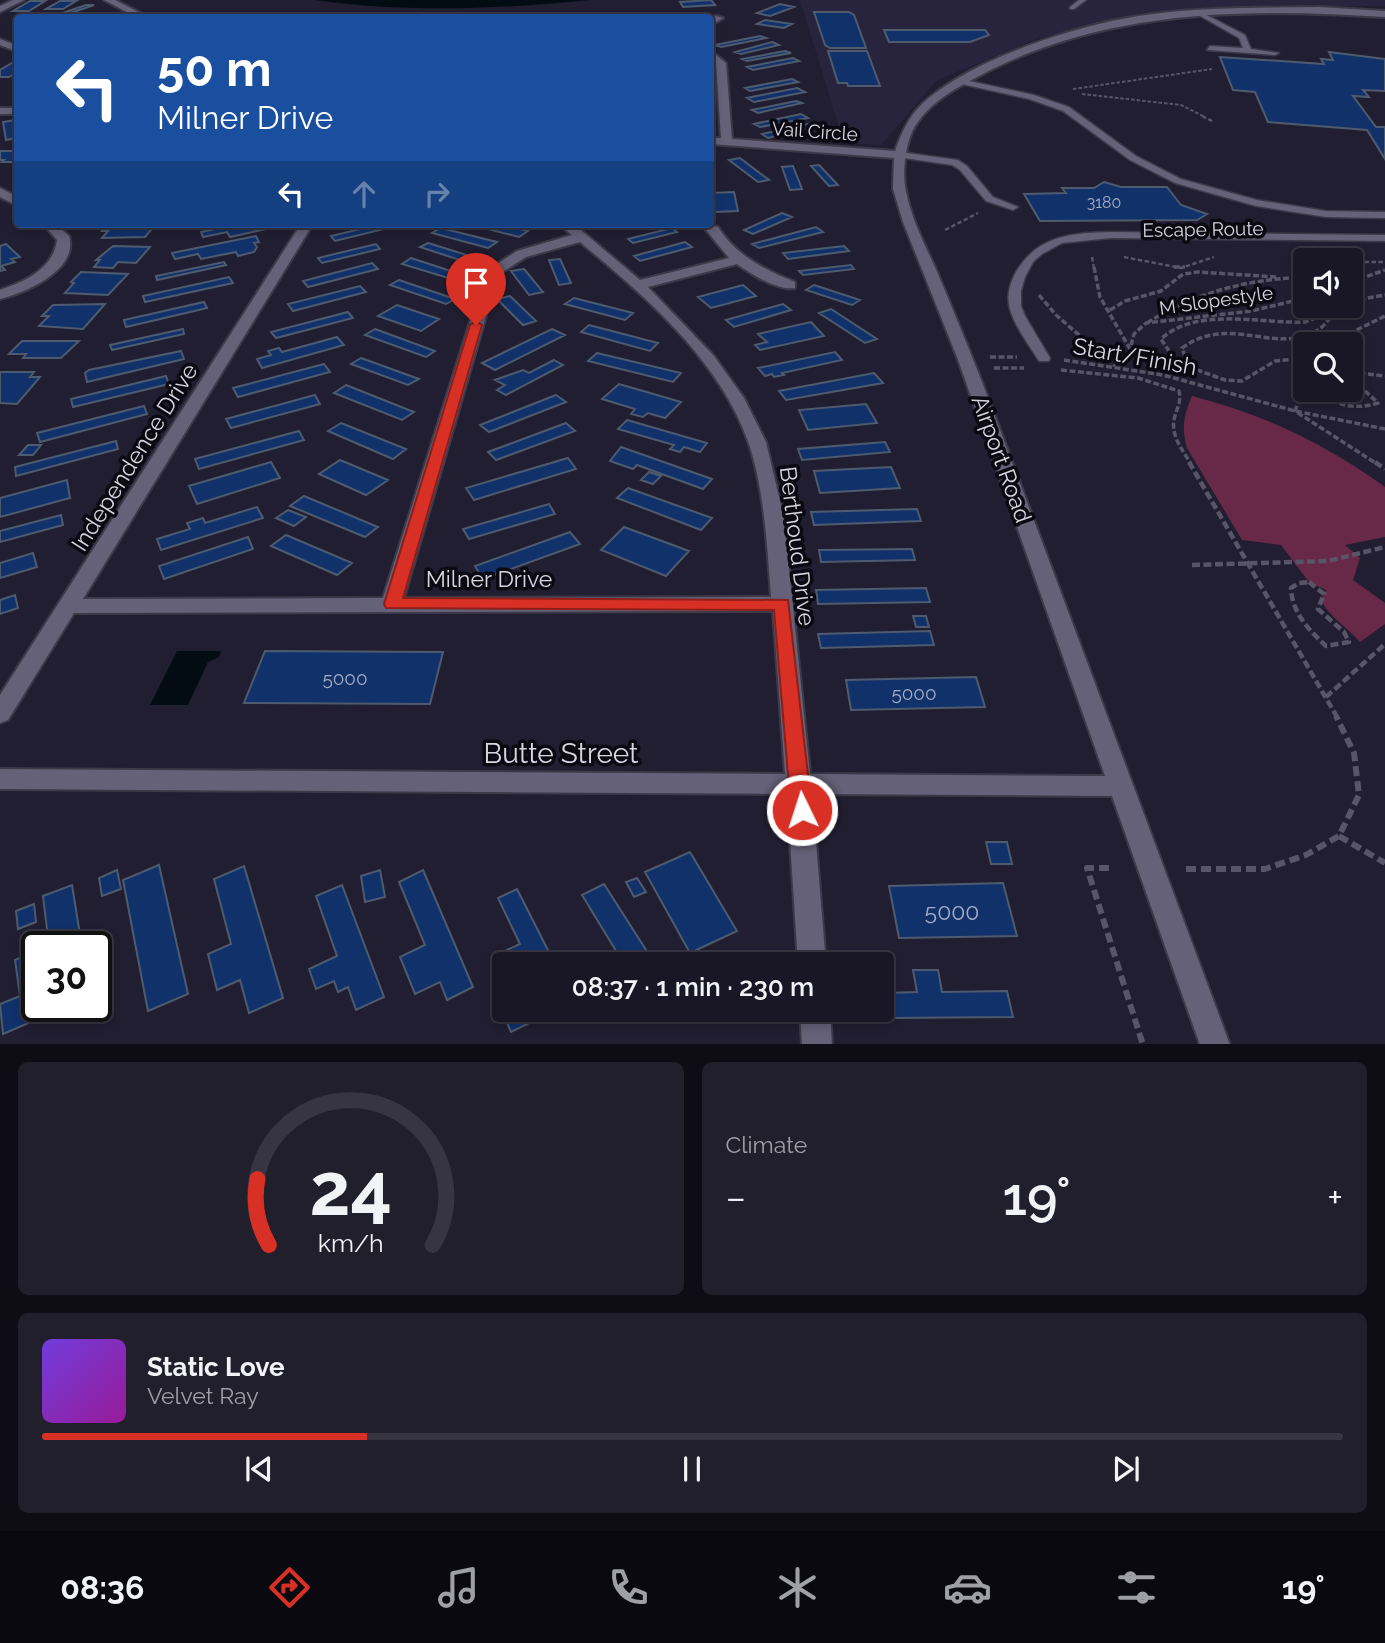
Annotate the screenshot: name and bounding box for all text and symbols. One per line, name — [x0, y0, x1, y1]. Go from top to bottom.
text: 50 m — [157, 40, 272, 97]
icon: left — [42, 42, 133, 133]
text: Milner Drive — [157, 99, 333, 136]
street label: Vail Circle — [771, 117, 859, 145]
icon: left — [272, 175, 310, 213]
icon: ahead — [345, 175, 383, 213]
icon: right — [418, 175, 456, 213]
house number: 3180 — [1087, 193, 1121, 212]
street label: Escape Route — [1142, 217, 1264, 241]
map controls — [1293, 248, 1363, 402]
button: sound — [1293, 248, 1363, 318]
pin — [446, 253, 506, 325]
icon: arrive — [457, 264, 495, 302]
street label: M Slopestyle — [1158, 281, 1274, 319]
street label: Start/Finish — [1071, 332, 1199, 380]
button: search — [1293, 332, 1363, 402]
street label: Independence Drive — [65, 358, 203, 556]
street label: Airport Road — [967, 392, 1037, 526]
street label: Berthoud Drive — [775, 465, 821, 627]
street label: Milner Drive — [426, 565, 552, 592]
house number: 5000 — [322, 667, 368, 689]
house number: 5000 — [891, 682, 937, 704]
street label: Butte Street — [484, 737, 639, 770]
position arrow — [765, 773, 839, 847]
house number: 5000 — [925, 898, 979, 925]
speed limit sign: 30 — [21, 931, 112, 1022]
text: 08:37 · 1 min · 230 m — [572, 972, 814, 1002]
text: Climate — [726, 1131, 807, 1158]
text: 24 — [309, 1147, 392, 1232]
text: 19° — [1003, 1166, 1071, 1227]
text: − — [726, 1175, 746, 1220]
text: + — [1327, 1175, 1343, 1220]
text: km/h — [318, 1227, 384, 1257]
text: Static Love — [147, 1352, 285, 1382]
text: Velvet Ray — [147, 1382, 259, 1409]
icon: previous — [240, 1450, 278, 1488]
icon: pause — [673, 1450, 711, 1488]
icon: next — [1107, 1450, 1145, 1488]
icon: directions — [265, 1563, 314, 1612]
icon: music — [434, 1563, 483, 1612]
icon: phone — [604, 1563, 653, 1612]
icon: climate — [773, 1563, 822, 1612]
icon: car — [943, 1563, 992, 1612]
icon: filters — [1112, 1563, 1161, 1612]
text: 08:36 — [60, 1569, 144, 1606]
text: 19° — [1282, 1569, 1325, 1606]

